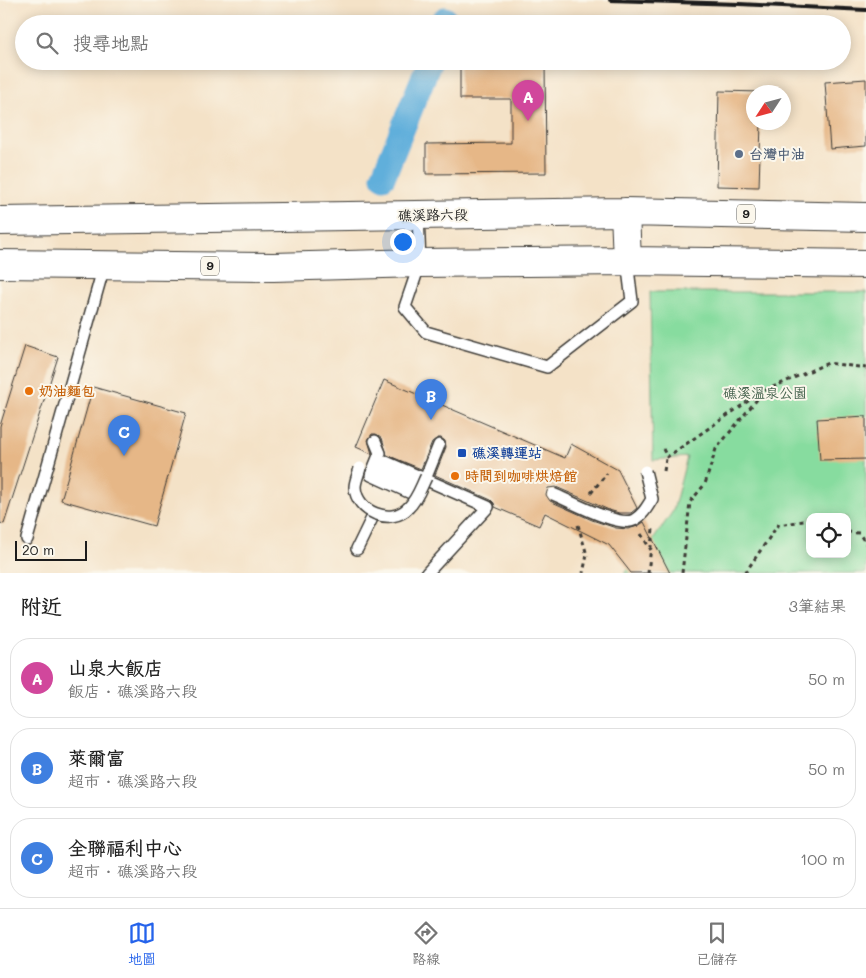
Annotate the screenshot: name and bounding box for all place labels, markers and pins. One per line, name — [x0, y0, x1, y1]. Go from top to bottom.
pin: A — [512, 80, 544, 121]
place label: 台灣中油 — [749, 144, 805, 163]
marker: 台灣中油 — [733, 148, 745, 160]
pin: B — [415, 379, 447, 420]
place label: 奶油麵包 — [39, 381, 95, 400]
marker: 奶油麵包 — [23, 385, 35, 397]
pin: C — [108, 415, 140, 456]
place label: 礁溪轉運站 — [472, 443, 542, 462]
marker: 礁溪轉運站 — [456, 447, 468, 459]
place label: 時間到咖啡烘焙館 — [465, 466, 577, 485]
marker: 時間到咖啡烘焙館 — [449, 470, 461, 482]

